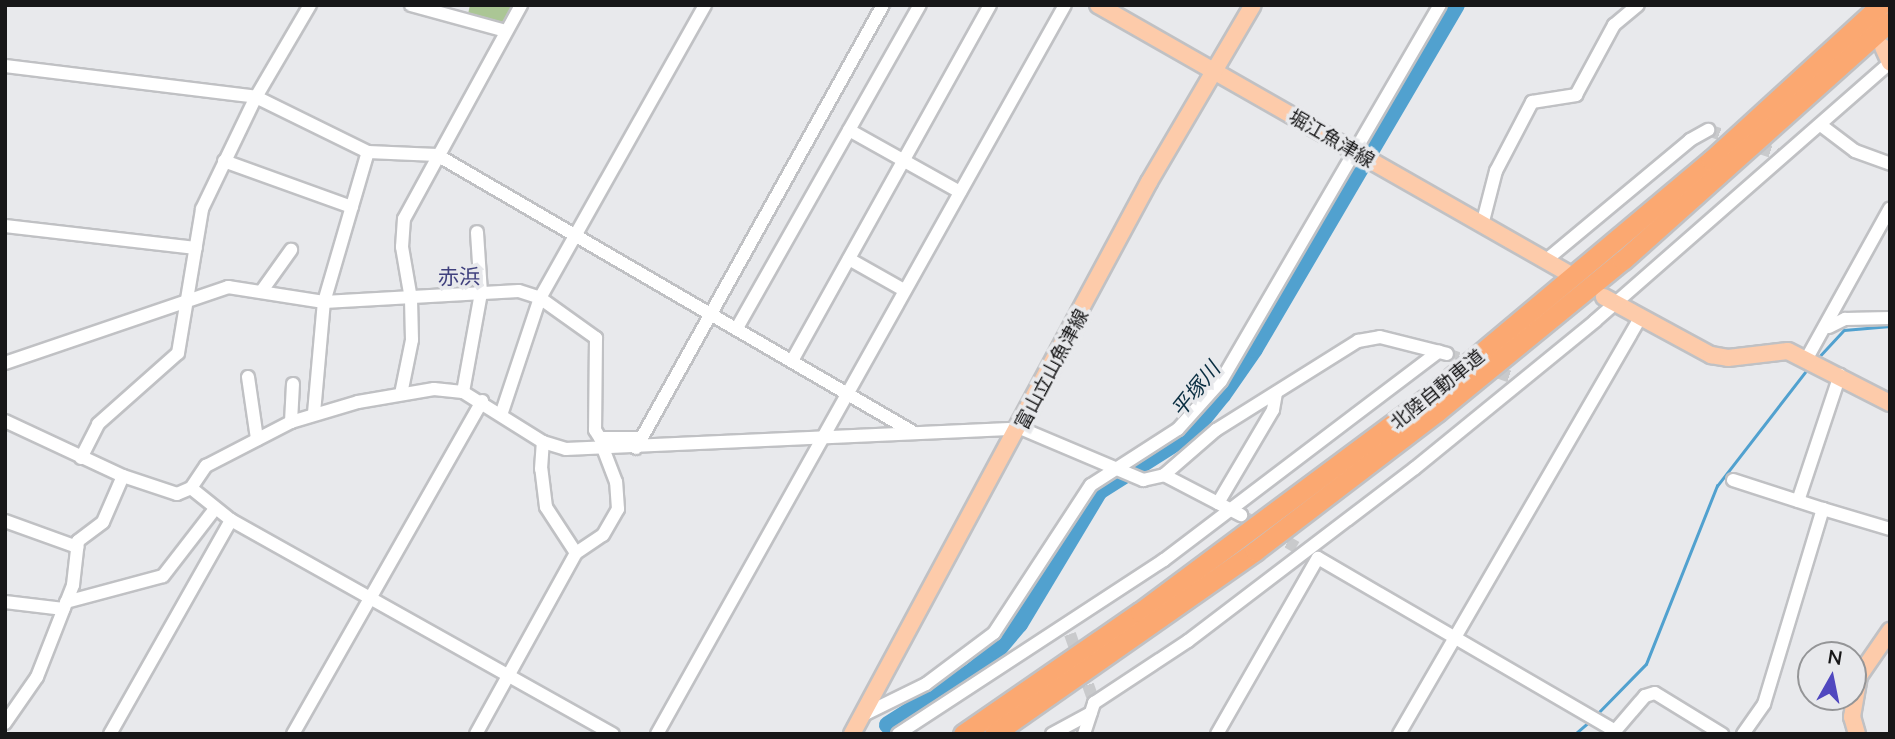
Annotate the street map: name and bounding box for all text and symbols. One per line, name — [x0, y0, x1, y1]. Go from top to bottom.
street label: 堀江魚津線 — [1285, 104, 1379, 172]
district label: 赤浜 — [438, 263, 480, 289]
street label: 富山立山魚津線 — [1010, 305, 1092, 433]
street label: 北陸自動車道 — [1386, 344, 1488, 434]
water label: 平塚川 — [1165, 357, 1225, 421]
north arrow — [1797, 641, 1867, 711]
text: N — [1826, 644, 1844, 669]

